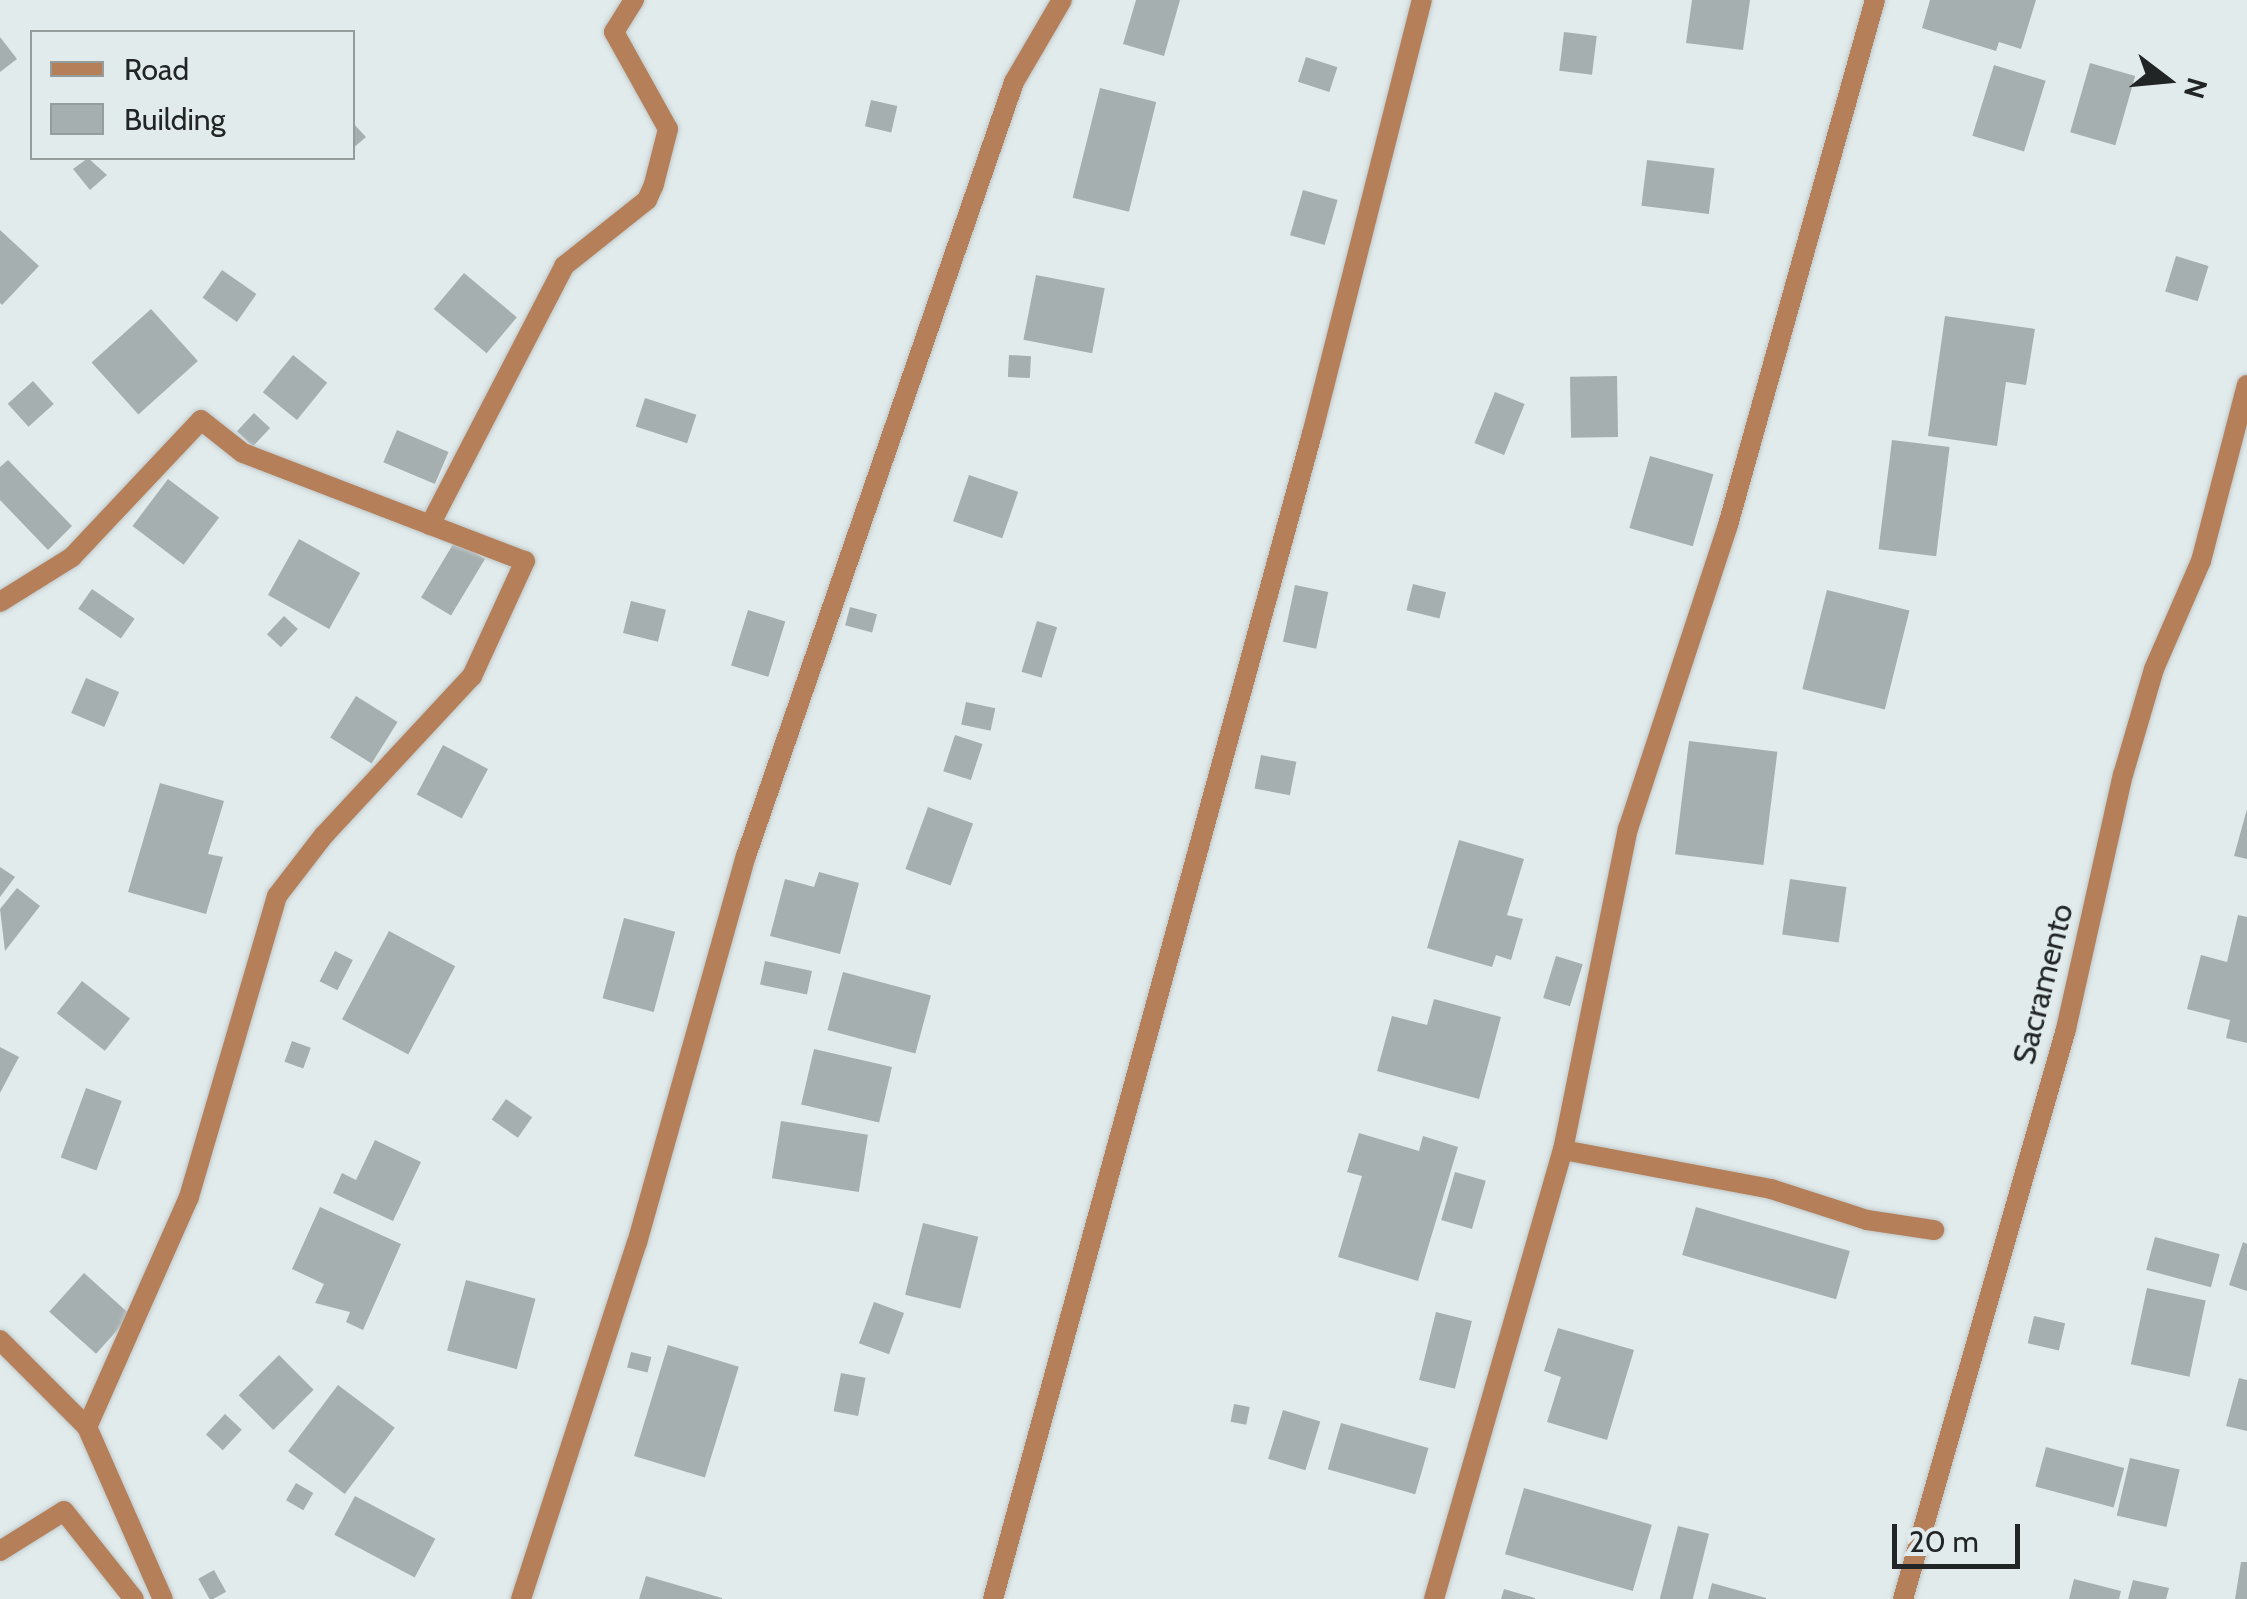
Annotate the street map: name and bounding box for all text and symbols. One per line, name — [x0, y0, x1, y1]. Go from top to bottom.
legend — [30, 30, 355, 160]
north arrow — [2117, 30, 2217, 130]
text: Road — [124, 51, 189, 88]
text: N — [2177, 74, 2215, 102]
text: Building — [124, 101, 226, 138]
street label: Sacramento — [2005, 900, 2081, 1068]
scale bar — [1897, 1504, 2024, 1566]
text: 20 m — [1909, 1523, 1979, 1560]

